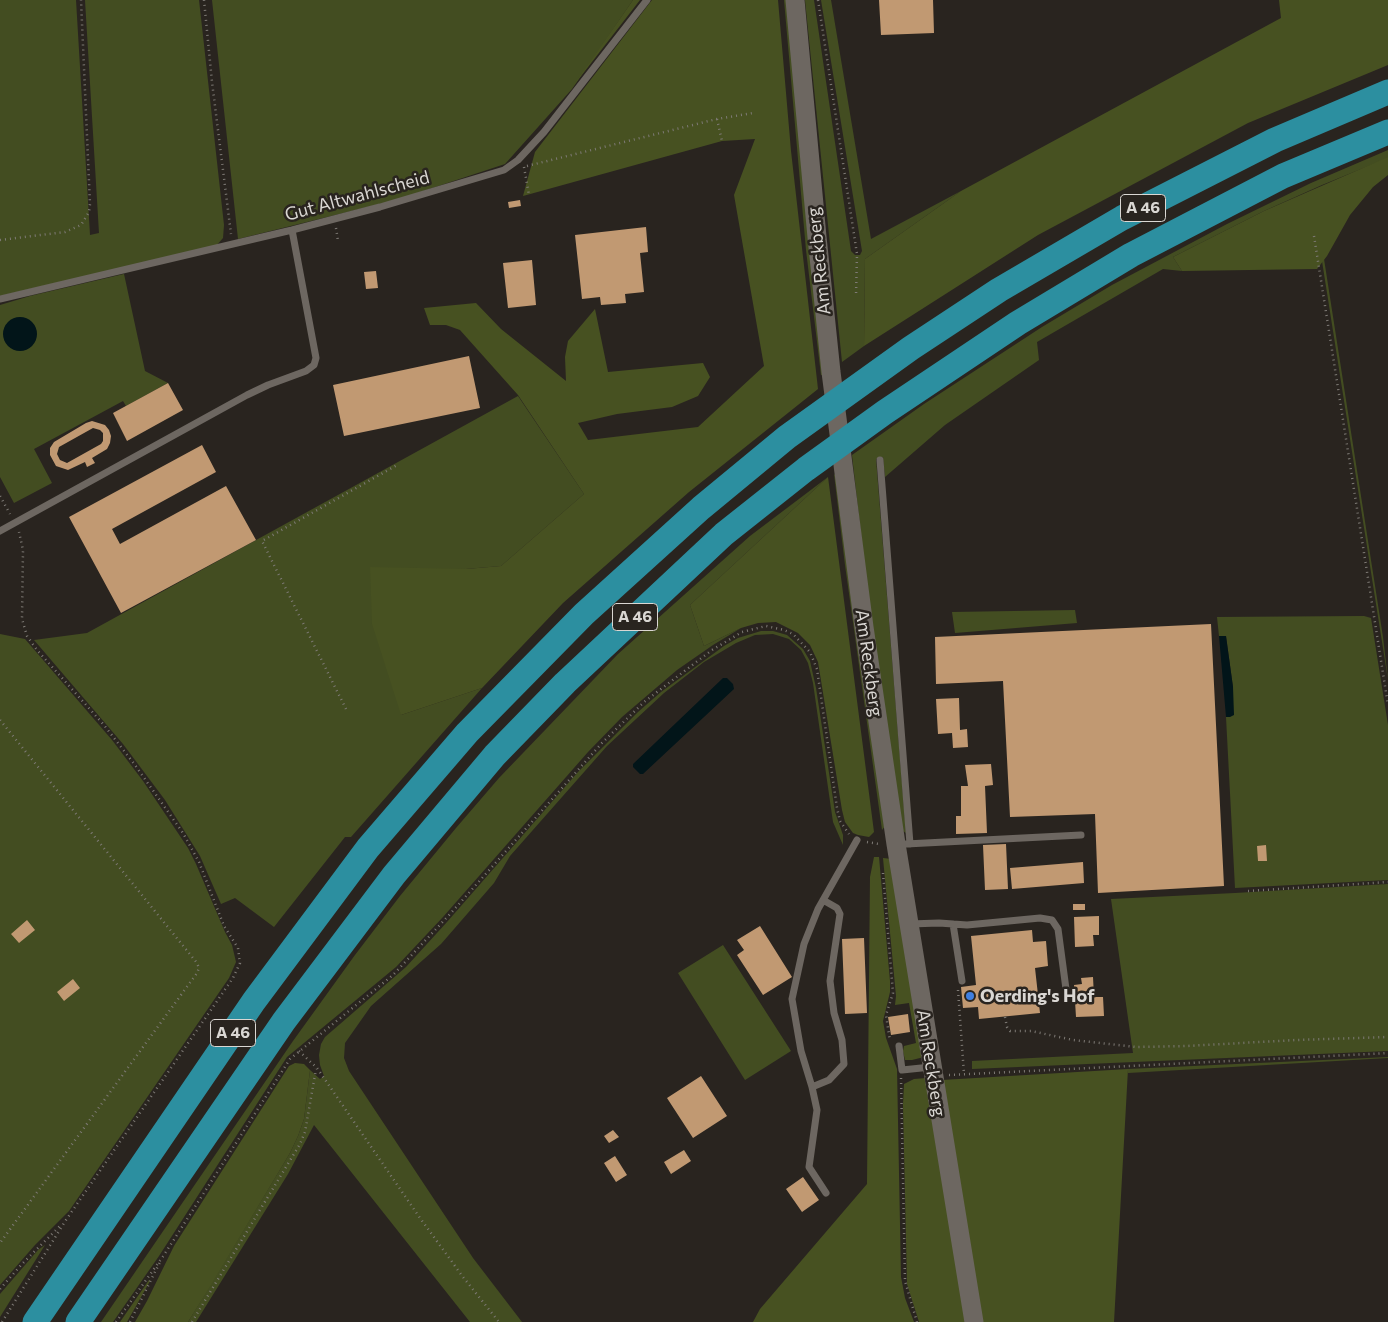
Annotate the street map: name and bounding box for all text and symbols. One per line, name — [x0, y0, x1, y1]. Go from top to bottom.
street label: Gut Altwahlscheid — [282, 166, 432, 226]
road number: A 46 — [1120, 194, 1166, 222]
street label: Am Reckberg — [803, 206, 835, 316]
road number: A 46 — [612, 604, 658, 630]
street label: Am Reckberg — [851, 608, 887, 718]
place label: Oerding's Hof — [980, 985, 1095, 1007]
marker: Oerding's Hof — [964, 990, 976, 1002]
street label: Am Reckberg — [912, 1008, 950, 1118]
road number: A 46 — [210, 1020, 256, 1046]

